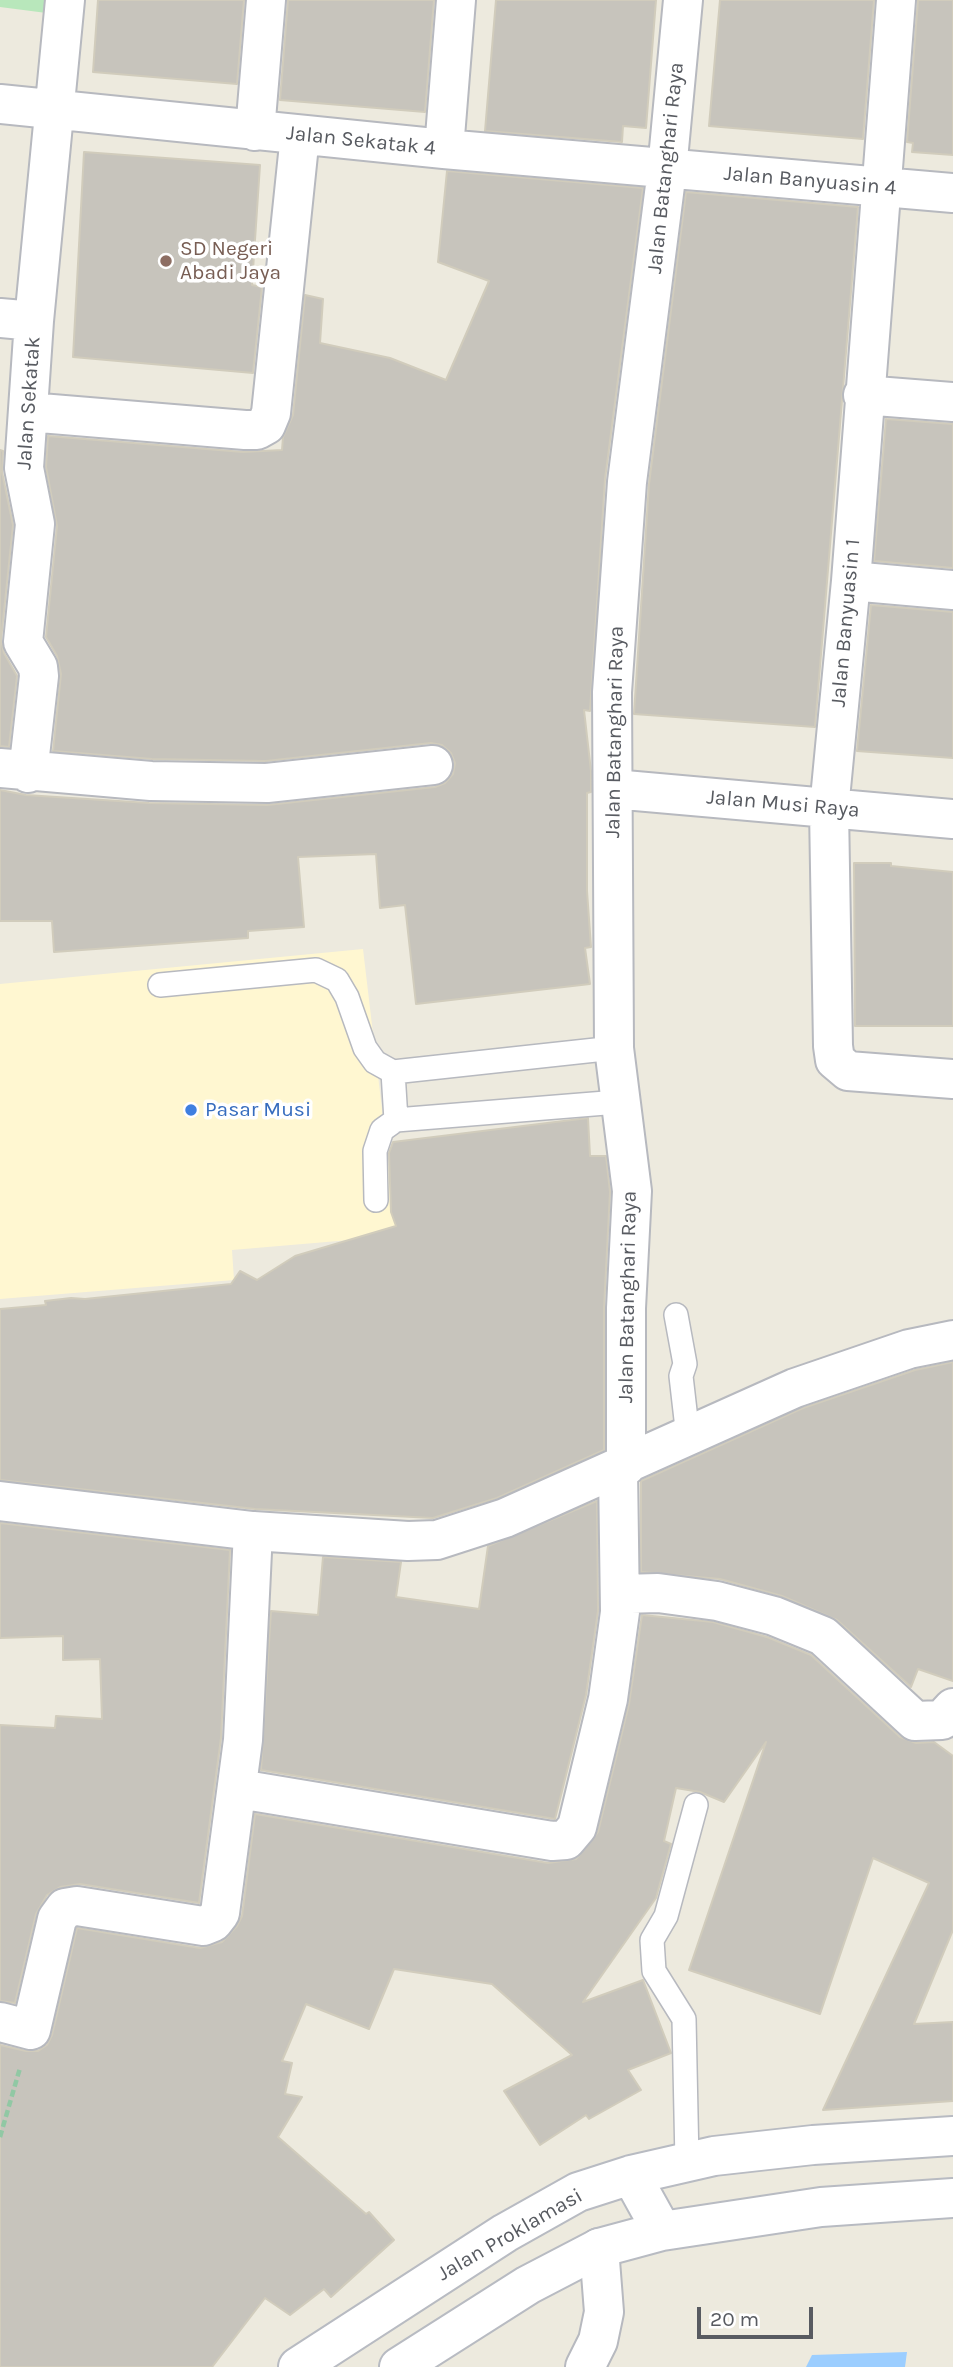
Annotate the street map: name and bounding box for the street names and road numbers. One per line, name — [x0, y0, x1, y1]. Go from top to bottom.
street label: Jalan Batanghari Raya — [642, 61, 690, 275]
street label: Jalan Sekatak 4 — [285, 121, 437, 161]
street label: Jalan Banyuasin 4 — [723, 161, 897, 201]
street label: Jalan Sekatak — [12, 336, 46, 470]
street label: Jalan Banyuasin 1 — [826, 538, 866, 708]
street label: Jalan Batanghari Raya — [601, 626, 629, 838]
street label: Jalan Musi Raya — [705, 785, 861, 823]
street label: Jalan Batanghari Raya — [614, 1191, 642, 1403]
street label: Jalan Proklamasi — [433, 2183, 587, 2287]

